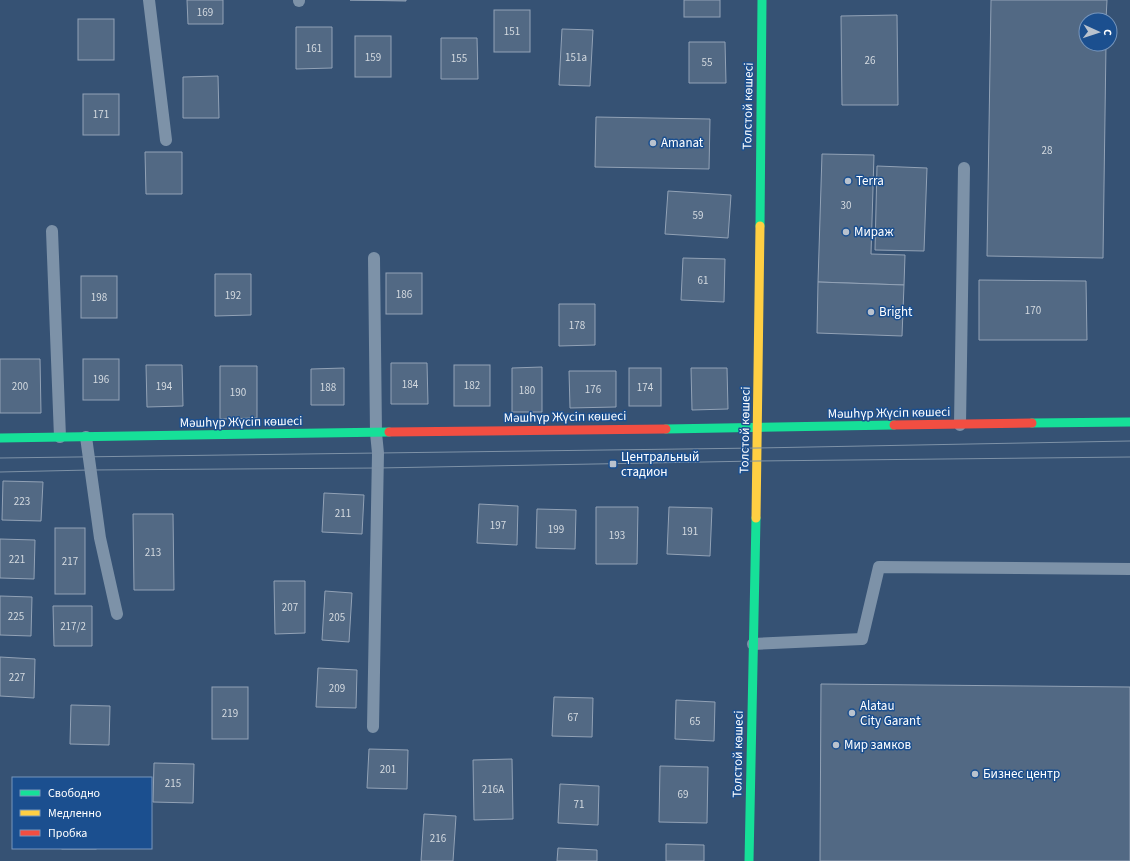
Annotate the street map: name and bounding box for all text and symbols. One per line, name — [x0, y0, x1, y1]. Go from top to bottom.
house number: 169 — [197, 5, 213, 20]
north arrow — [1078, 12, 1118, 52]
house number: 151 — [504, 24, 520, 39]
text: С — [1100, 29, 1115, 37]
house number: 161 — [306, 41, 322, 56]
house number: 159 — [365, 50, 381, 65]
house number: 151а — [565, 50, 587, 65]
house number: 155 — [451, 51, 467, 66]
house number: 26 — [865, 53, 876, 68]
house number: 55 — [702, 55, 712, 70]
street label: Толстой көшесі — [738, 62, 758, 150]
house number: 171 — [93, 107, 109, 122]
place label: Amanat — [661, 134, 704, 152]
marker: Amanat — [648, 138, 658, 148]
house number: 28 — [1042, 143, 1053, 158]
place label: Terra — [856, 172, 884, 190]
marker: Terra — [843, 176, 853, 186]
house number: 30 — [841, 198, 851, 213]
house number: 59 — [693, 208, 703, 223]
place label: Мираж — [854, 223, 893, 241]
marker: Мираж — [841, 227, 851, 237]
house number: 61 — [698, 273, 708, 288]
house number: 186 — [396, 287, 413, 302]
house number: 192 — [225, 288, 241, 303]
house number: 198 — [91, 290, 108, 305]
place label: Bright — [879, 303, 913, 321]
house number: 170 — [1025, 303, 1041, 318]
marker: Bright — [866, 307, 876, 317]
house number: 178 — [569, 318, 586, 333]
house number: 196 — [93, 372, 110, 387]
house number: 184 — [402, 377, 419, 392]
house number: 182 — [464, 378, 480, 393]
house number: 200 — [12, 379, 28, 394]
house number: 194 — [156, 379, 173, 394]
house number: 188 — [320, 380, 337, 395]
house number: 174 — [637, 380, 654, 395]
house number: 176 — [585, 382, 602, 397]
house number: 180 — [519, 383, 535, 398]
house number: 190 — [230, 385, 246, 400]
street label: Толстой көшесі — [735, 386, 755, 474]
street label: Мәшһүр Жүсіп көшесі — [827, 403, 951, 423]
street label: Мәшһүр Жүсіп көшесі — [503, 407, 627, 427]
street label: Мәшһүр Жүсіп көшесі — [179, 412, 303, 432]
place label: Центральный стадион — [621, 448, 699, 481]
marker: Центральный стадион — [608, 459, 618, 469]
house number: 223 — [14, 494, 30, 509]
house number: 211 — [335, 506, 351, 521]
house number: 197 — [490, 518, 506, 533]
house number: 199 — [548, 522, 564, 537]
house number: 191 — [682, 524, 698, 539]
house number: 193 — [609, 528, 625, 543]
house number: 213 — [145, 545, 161, 560]
house number: 221 — [9, 552, 25, 567]
house number: 217 — [62, 554, 78, 569]
house number: 207 — [282, 600, 298, 615]
house number: 225 — [8, 609, 24, 624]
house number: 205 — [329, 610, 345, 625]
house number: 217/2 — [60, 619, 86, 634]
house number: 227 — [9, 670, 25, 685]
house number: 209 — [329, 681, 345, 696]
place label: Alatau City Garant — [860, 697, 921, 730]
house number: 219 — [222, 706, 238, 721]
marker: Alatau City Garant — [847, 708, 857, 718]
house number: 67 — [568, 710, 578, 725]
street label: Толстой көшесі — [728, 710, 748, 798]
house number: 65 — [690, 714, 700, 729]
place label: Мир замков — [844, 736, 912, 754]
marker: Мир замков — [831, 740, 841, 750]
house number: 201 — [380, 762, 396, 777]
place label: Бизнес центр — [983, 765, 1060, 783]
marker: Бизнес центр — [970, 769, 980, 779]
house number: 215 — [165, 776, 181, 791]
legend — [12, 777, 152, 849]
house number: 216А — [482, 782, 504, 797]
text: Свободно — [48, 785, 100, 802]
house number: 69 — [678, 787, 688, 802]
house number: 71 — [574, 797, 584, 812]
text: Медленно — [48, 805, 102, 822]
text: Пробка — [48, 825, 87, 842]
house number: 216 — [430, 831, 447, 846]

